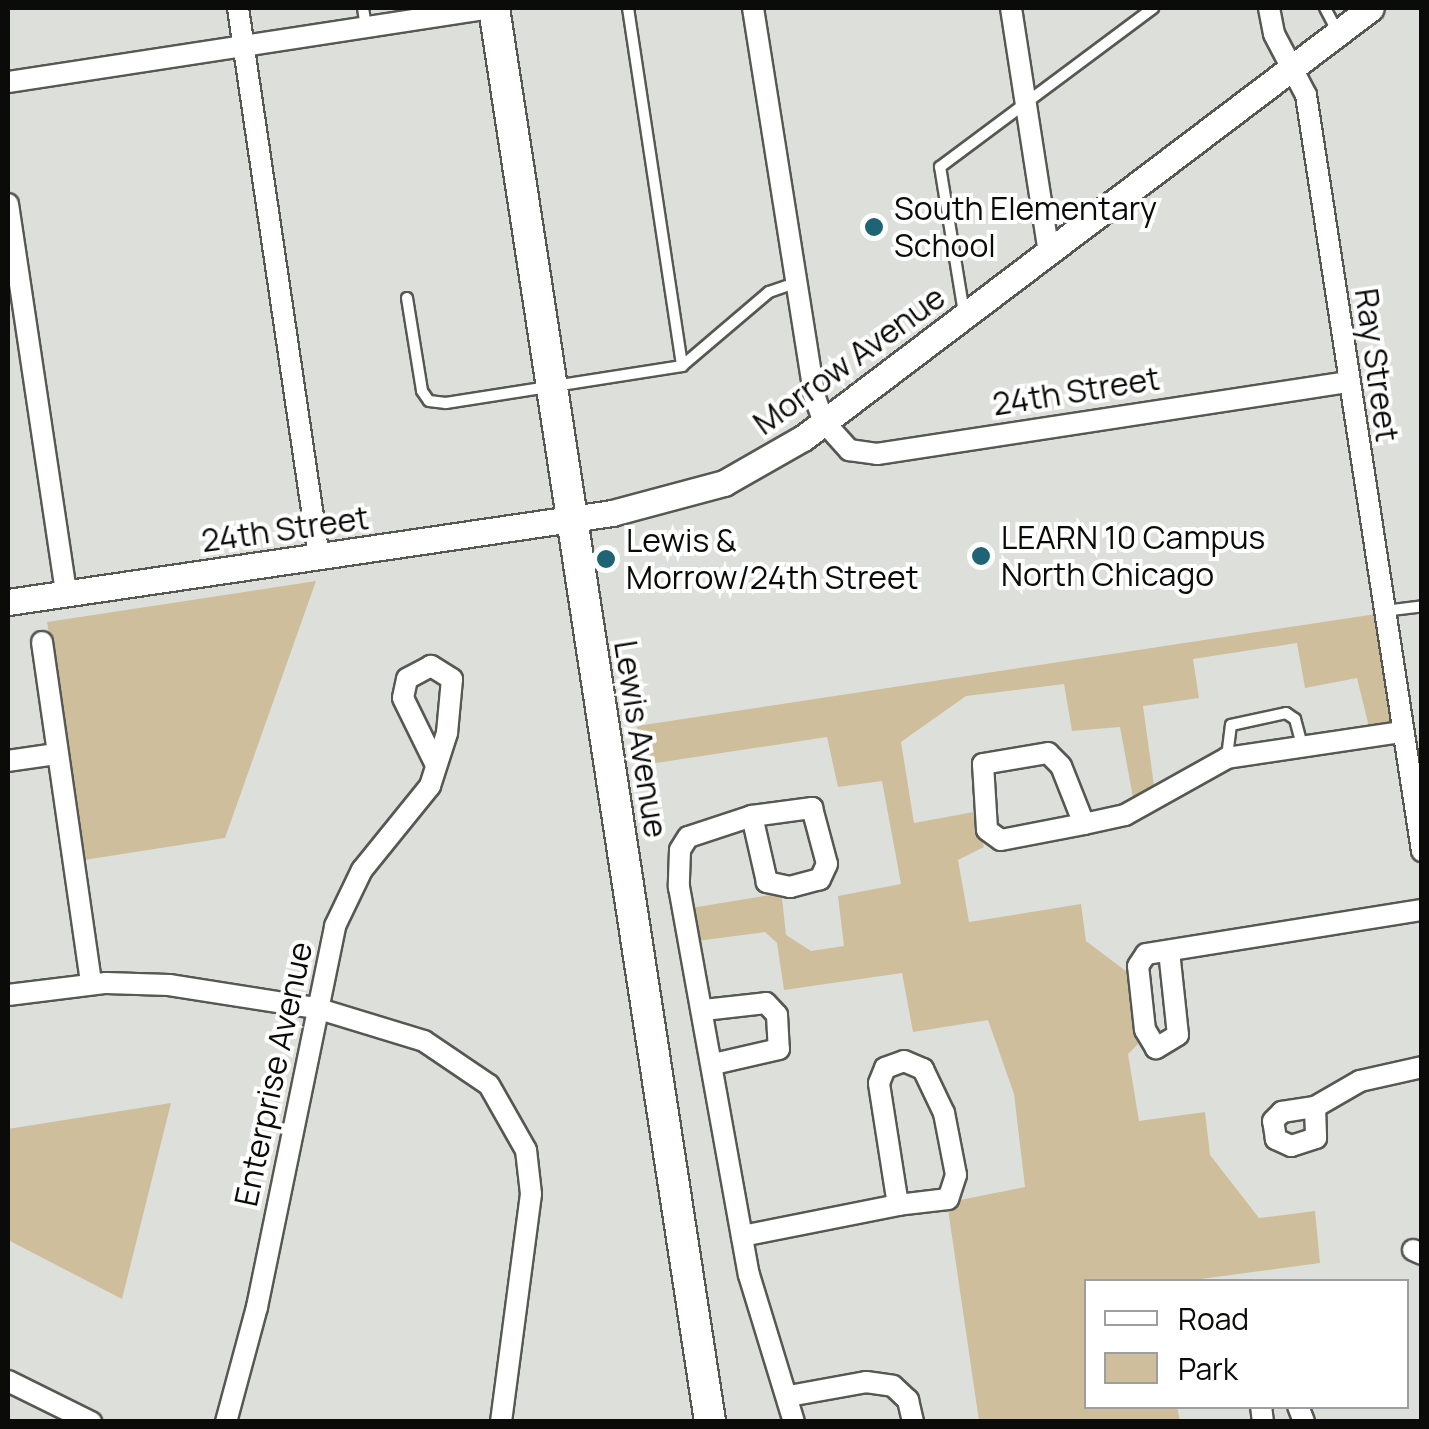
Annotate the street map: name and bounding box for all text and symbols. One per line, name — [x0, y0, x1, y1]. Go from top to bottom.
place label: South Elementary School — [894, 190, 1157, 265]
marker: South Elementary School — [863, 216, 885, 238]
street label: Morrow Avenue — [746, 278, 952, 442]
street label: Ray Street — [1347, 286, 1407, 444]
street label: 24th Street — [990, 359, 1162, 423]
street label: 24th Street — [199, 498, 371, 560]
place label: LEARN 10 Campus North Chicago — [1001, 519, 1265, 594]
place label: Lewis & Morrow/24th Street — [626, 522, 918, 597]
marker: LEARN 10 Campus North Chicago — [970, 545, 992, 567]
marker: Lewis & Morrow/24th Street — [595, 548, 617, 570]
street label: Lewis Avenue — [606, 638, 676, 840]
street label: Enterprise Avenue — [226, 938, 320, 1210]
legend — [1084, 1279, 1409, 1409]
text: Road — [1178, 1298, 1249, 1339]
text: Park — [1178, 1348, 1238, 1389]

